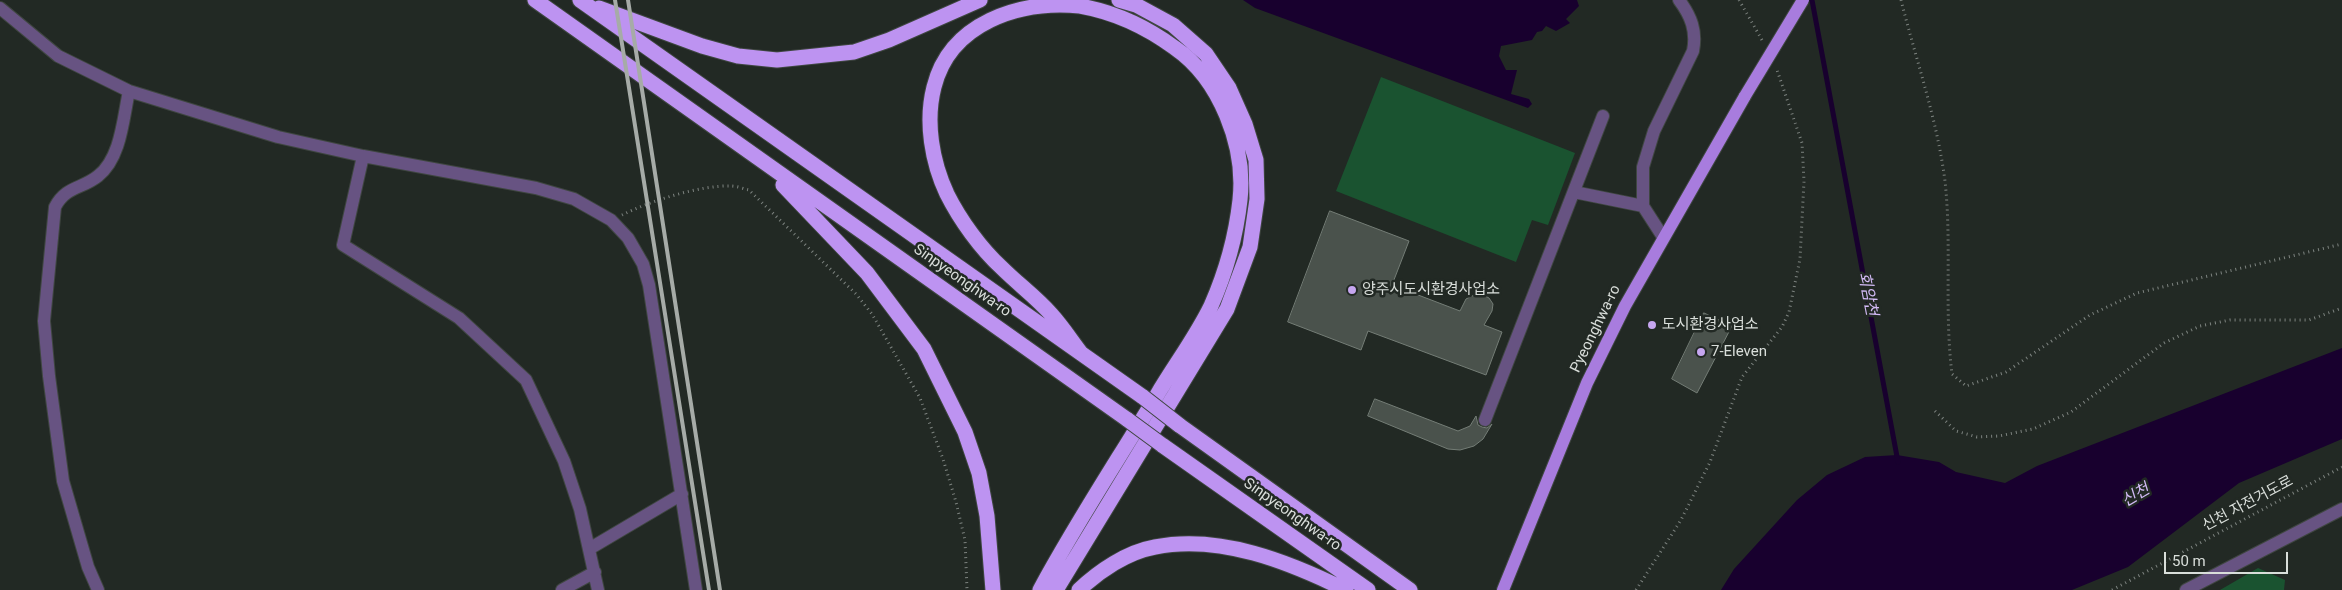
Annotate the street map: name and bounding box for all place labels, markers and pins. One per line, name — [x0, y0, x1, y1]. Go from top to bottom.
place label: 양주시도시환경사업소 — [1362, 281, 1500, 299]
marker: 양주시도시환경사업소 — [1346, 284, 1358, 296]
place label: 도시환경사업소 — [1662, 316, 1759, 334]
marker: 도시환경사업소 — [1646, 319, 1658, 331]
place label: 7-Eleven — [1711, 343, 1767, 361]
marker: 7-Eleven — [1695, 346, 1707, 358]

